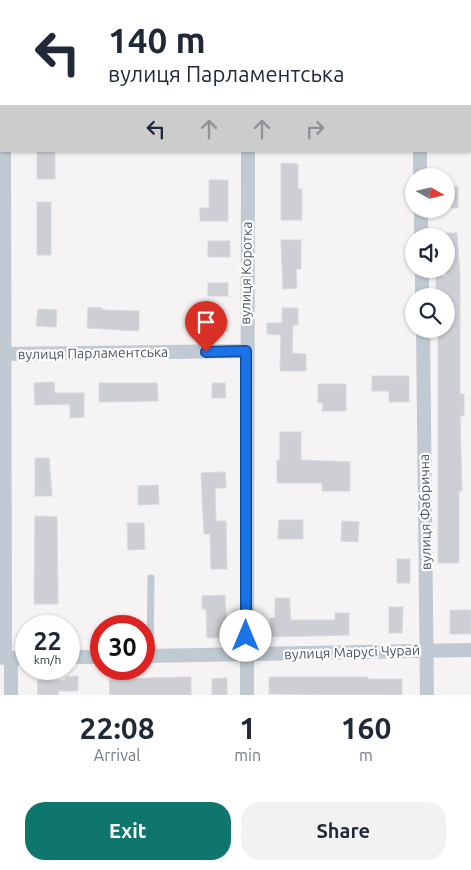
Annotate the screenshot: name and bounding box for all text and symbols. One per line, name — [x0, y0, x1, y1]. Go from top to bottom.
icon: left — [25, 20, 90, 85]
text: 140 m — [108, 20, 206, 60]
text: вулиця Парламентська — [108, 61, 344, 86]
icon: left — [142, 115, 170, 143]
icon: ahead — [195, 115, 223, 143]
icon: ahead — [248, 115, 276, 143]
icon: right — [301, 115, 329, 143]
north arrow — [405, 168, 455, 218]
map controls — [405, 168, 455, 338]
street label: вулиця Коротка — [237, 221, 255, 325]
button: sound — [405, 228, 455, 278]
button: search — [405, 288, 455, 338]
pin — [185, 301, 227, 352]
icon: arrive — [192, 308, 220, 336]
street label: вулиця Парламентська — [18, 344, 168, 362]
street label: вулиця Фабрична — [416, 454, 434, 570]
position arrow — [219, 609, 271, 661]
speed limit sign: 30 — [90, 615, 155, 680]
text: 22 — [33, 627, 62, 655]
street label: вулиця Марусі Чурай — [284, 642, 420, 662]
text: km/h — [34, 653, 61, 666]
text: 22:08 — [80, 711, 155, 745]
text: 1 — [239, 711, 256, 745]
text: 160 — [341, 711, 391, 745]
text: Arrival — [94, 746, 140, 764]
text: min — [234, 746, 261, 764]
text: m — [359, 746, 373, 764]
button: Exit — [25, 802, 231, 860]
button: Share — [241, 802, 446, 860]

